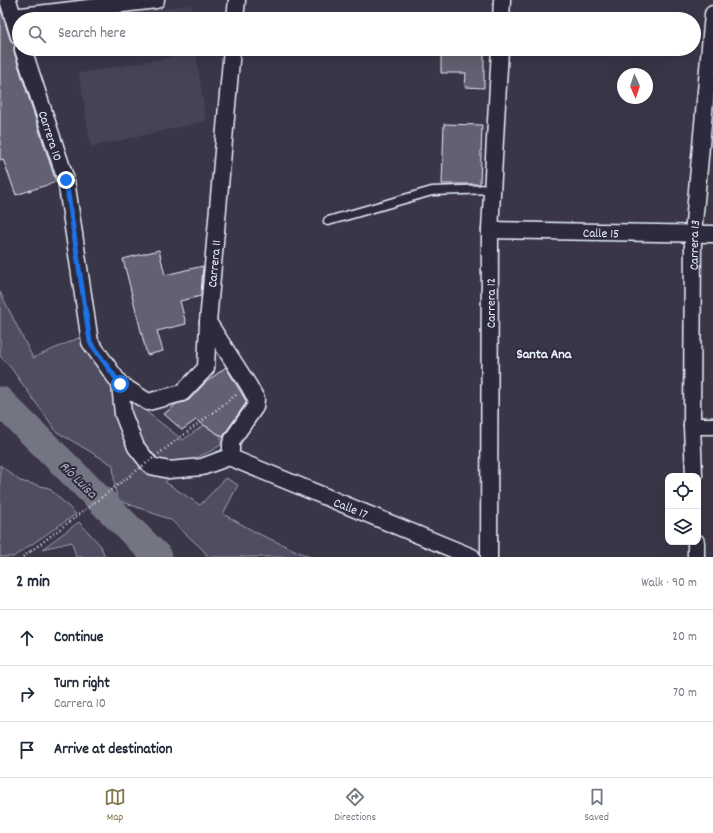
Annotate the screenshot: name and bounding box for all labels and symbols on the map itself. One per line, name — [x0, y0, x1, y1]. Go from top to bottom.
north arrow — [617, 68, 653, 104]
street label: Carrera 10 — [32, 109, 66, 164]
route end — [57, 171, 75, 189]
street label: Carrera 13 — [686, 219, 706, 270]
street label: Calle 15 — [583, 225, 619, 244]
street label: Carrera 11 — [204, 239, 227, 288]
street label: Carrera 12 — [483, 278, 502, 328]
district label: Santa Ana — [517, 345, 573, 365]
route start — [111, 375, 129, 393]
water label: Río Luisa — [54, 457, 102, 505]
street label: Calle 17 — [330, 494, 370, 525]

